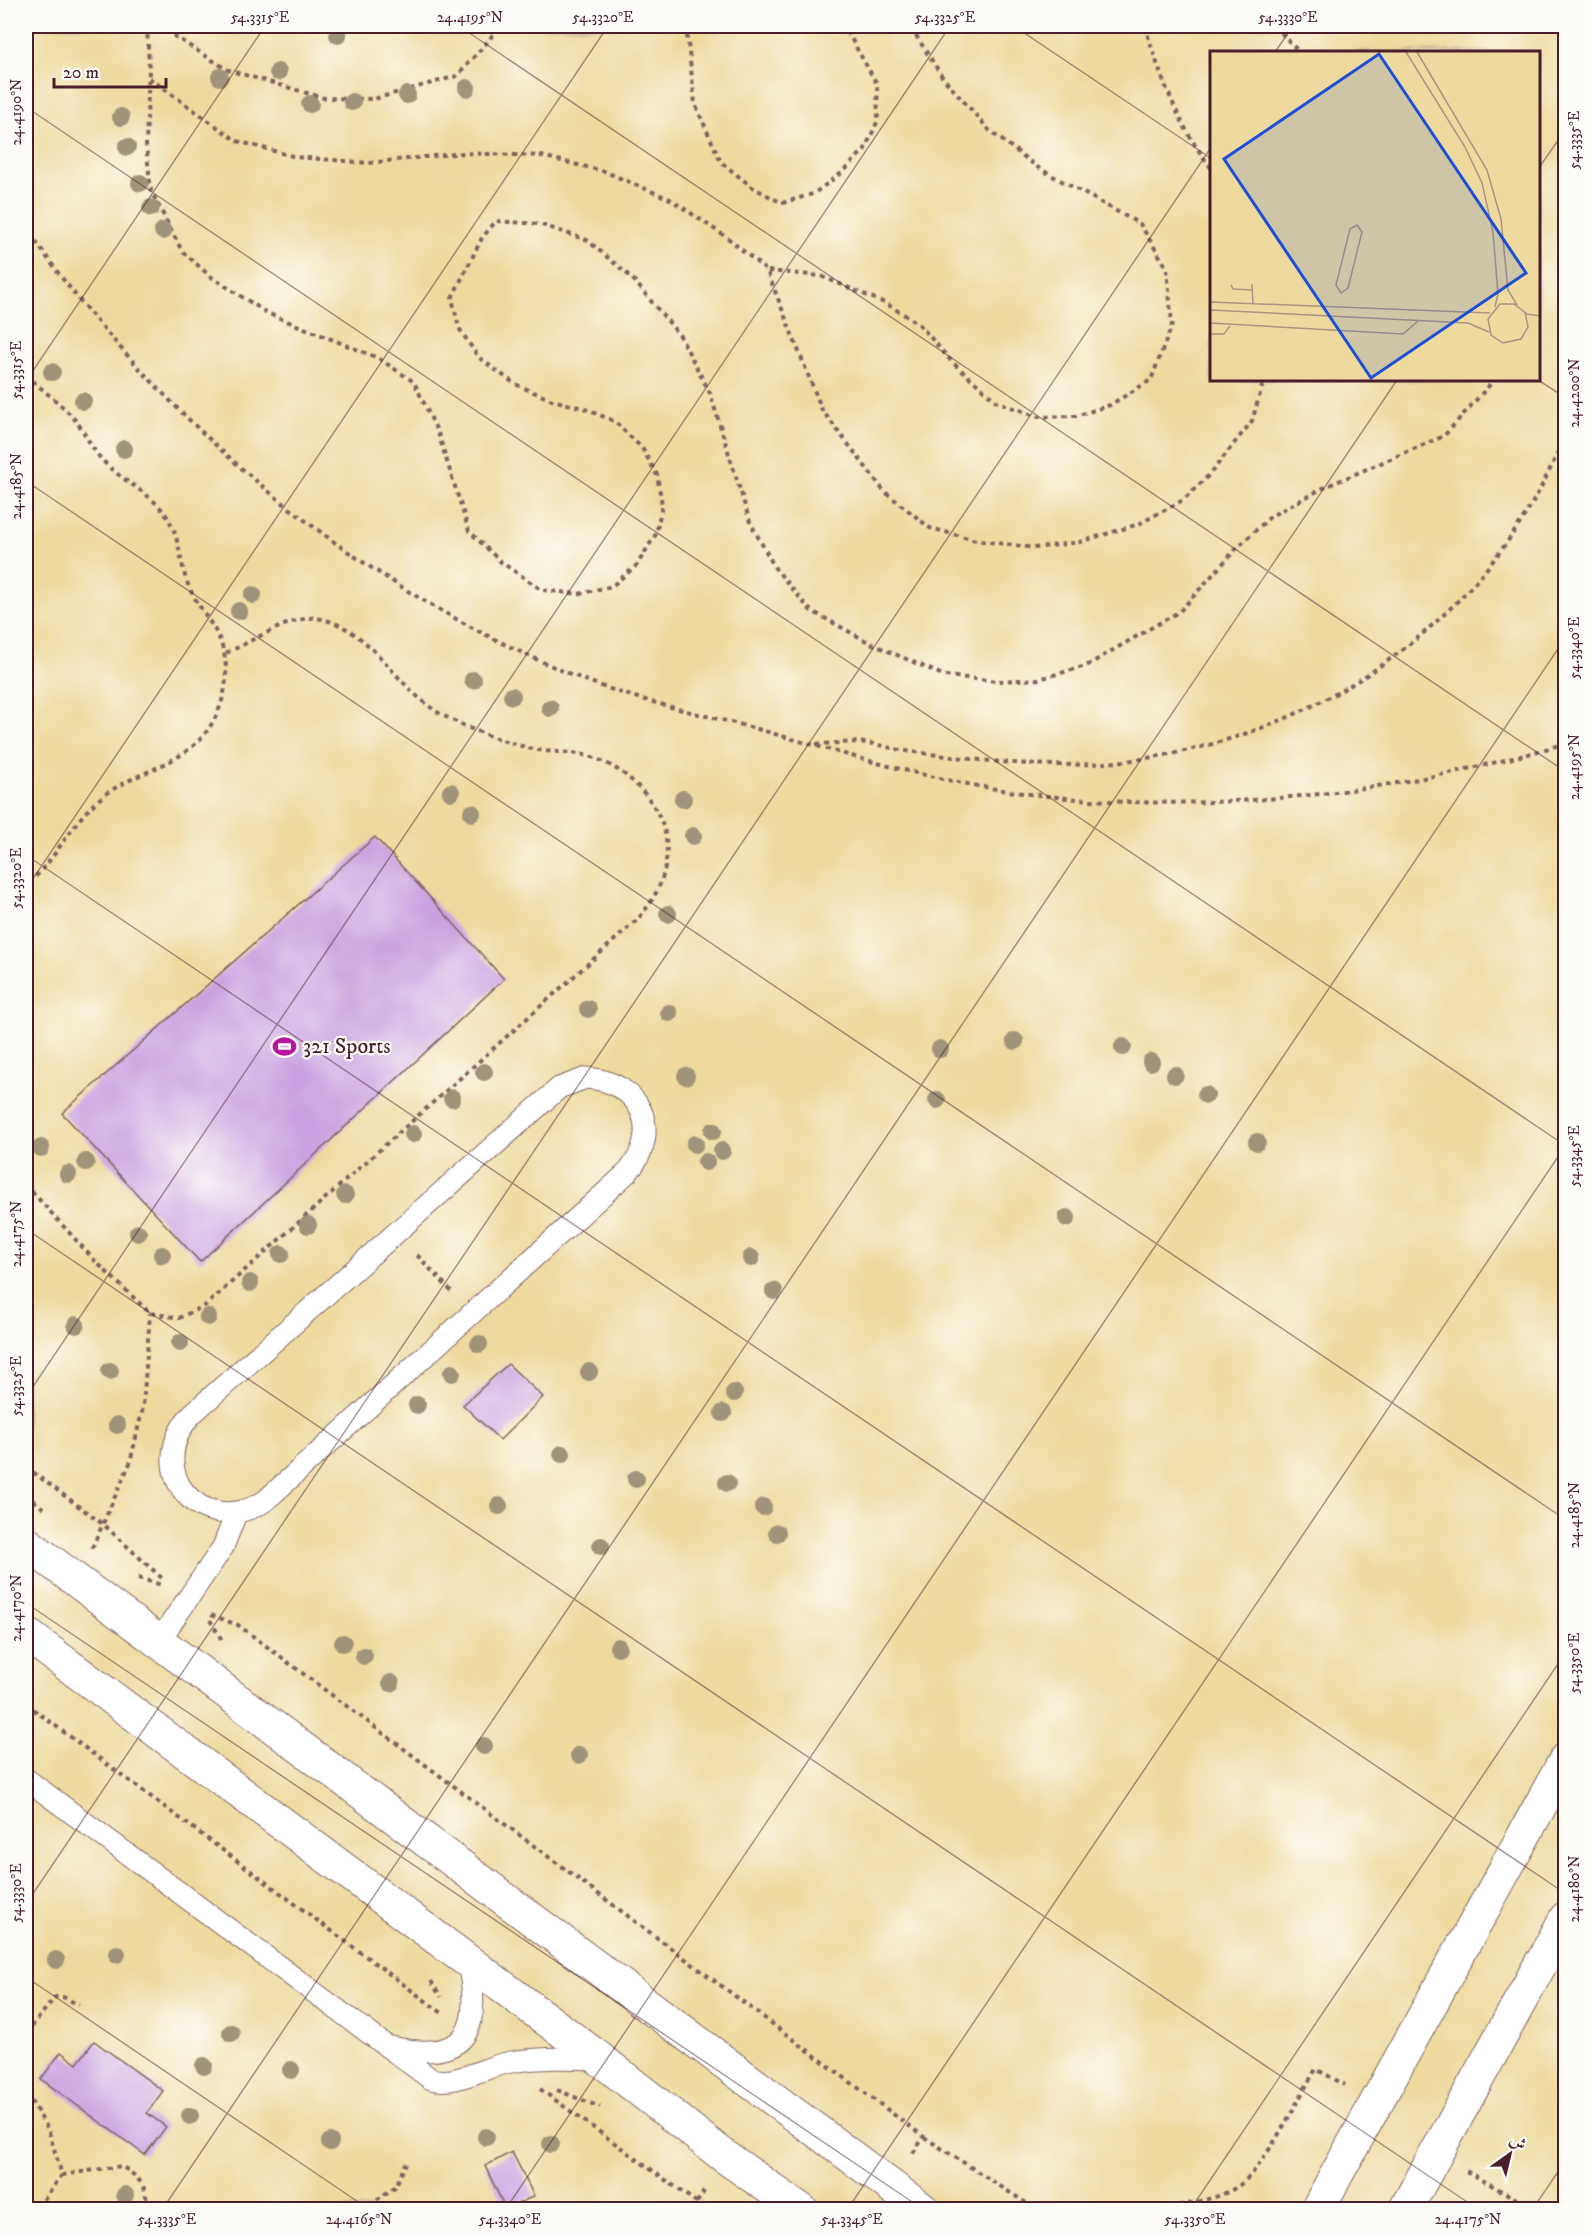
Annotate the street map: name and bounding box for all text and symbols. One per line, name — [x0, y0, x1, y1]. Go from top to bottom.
text: 54.3315°E — [231, 8, 290, 27]
text: 24.4195°N — [437, 8, 503, 27]
text: 54.3320°E — [572, 8, 634, 27]
text: 54.3325°E — [915, 8, 976, 27]
text: 54.3330°E — [1258, 8, 1318, 27]
scale bar — [54, 51, 166, 89]
inset map — [1210, 51, 1540, 381]
text: 20 m — [63, 62, 99, 84]
text: 24.4190°N — [7, 79, 26, 145]
text: 54.3335°E — [1565, 110, 1584, 169]
text: 54.3315°E — [7, 340, 26, 399]
text: 24.4200°N — [1565, 358, 1584, 428]
text: 24.4185°N — [7, 453, 26, 519]
text: 54.3340°E — [1565, 616, 1584, 679]
text: 24.4195°N — [1565, 734, 1584, 800]
text: 54.3320°E — [7, 847, 26, 909]
sports icon: 321 Sports — [272, 1033, 298, 1059]
place label: 321 Sports — [303, 1033, 391, 1060]
text: 54.3345°E — [1565, 1125, 1584, 1187]
text: 24.4175°N — [7, 1201, 26, 1267]
text: 54.3325°E — [7, 1355, 26, 1416]
text: 24.4185°N — [1565, 1482, 1584, 1548]
text: 24.4170°N — [7, 1574, 26, 1642]
text: 54.3350°E — [1565, 1632, 1584, 1694]
text: 24.4180°N — [1565, 1856, 1584, 1922]
text: 54.3330°E — [7, 1863, 26, 1923]
north arrow — [1480, 2124, 1540, 2184]
text: ش — [1506, 2130, 1530, 2155]
text: 54.3335°E — [138, 2210, 197, 2229]
text: 24.4165°N — [326, 2210, 392, 2229]
text: 54.3340°E — [479, 2210, 542, 2229]
text: 54.3345°E — [821, 2210, 883, 2229]
text: 54.3350°E — [1164, 2210, 1226, 2229]
text: 24.4175°N — [1435, 2210, 1501, 2229]

